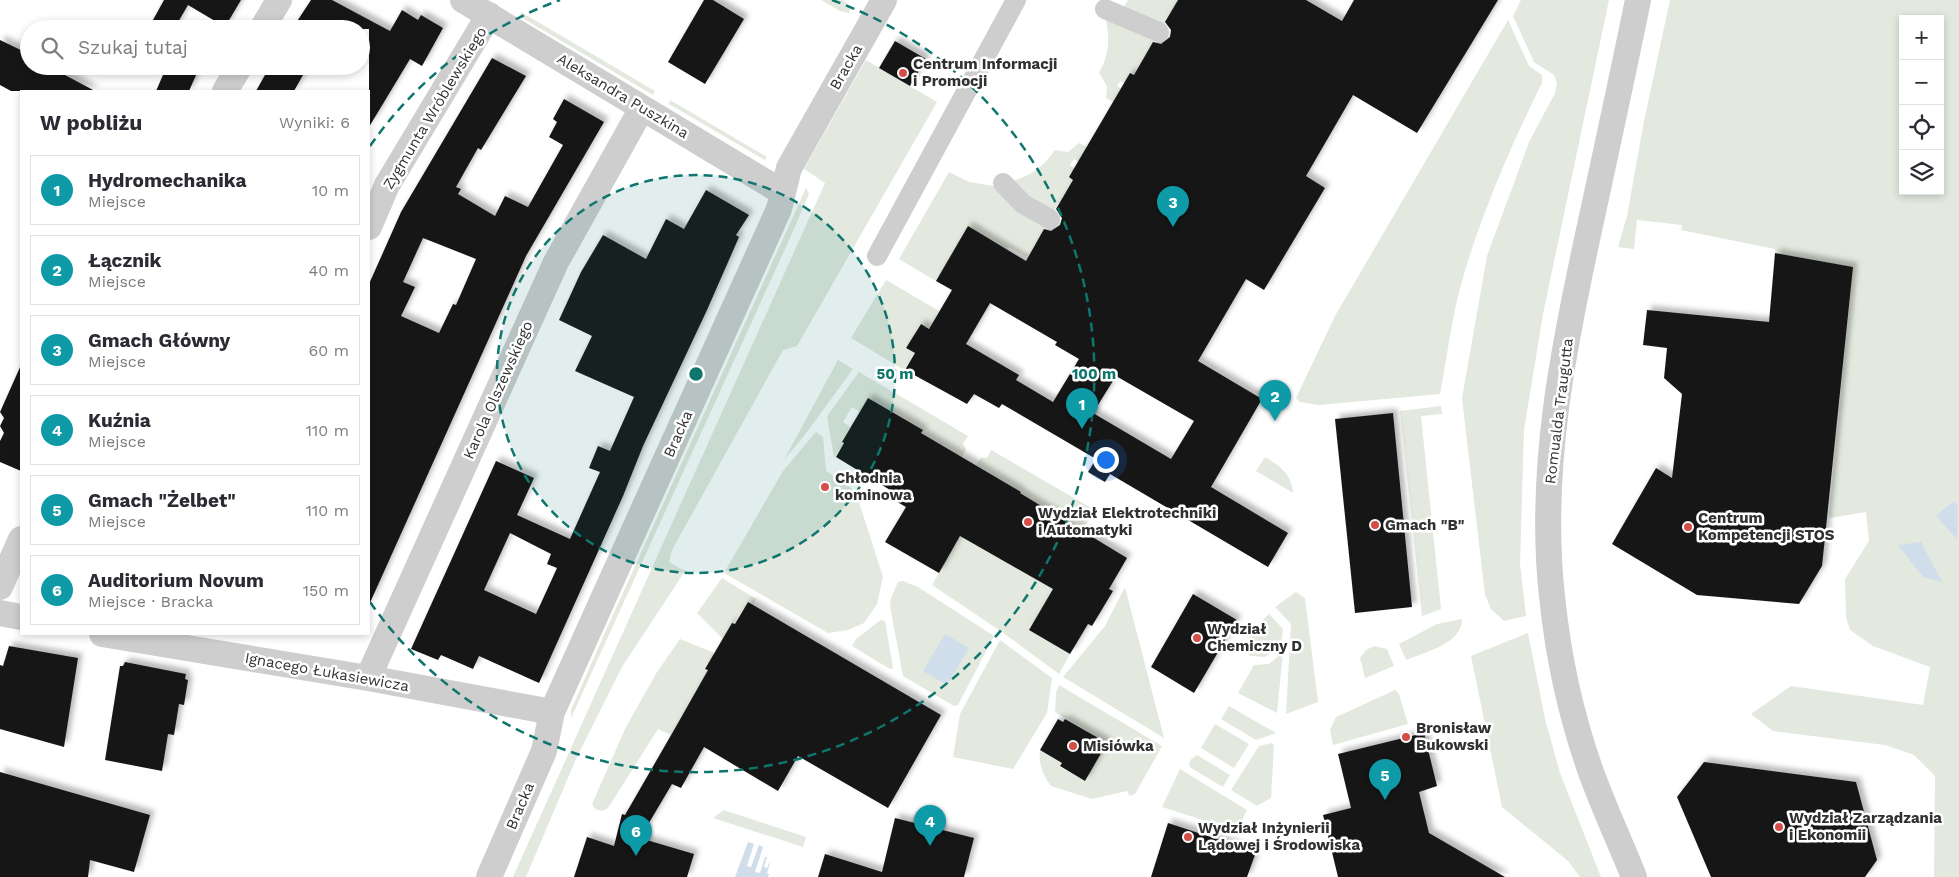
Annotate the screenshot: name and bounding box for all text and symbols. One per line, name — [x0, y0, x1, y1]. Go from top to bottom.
map controls — [1899, 15, 1944, 195]
button: + — [1899, 15, 1944, 60]
search box — [20, 20, 370, 75]
street label: Zygmunta Wróblewskiego — [379, 24, 491, 192]
icon: search — [38, 34, 66, 62]
text: Szukaj tutaj — [78, 36, 188, 59]
street label: Bracka — [826, 41, 866, 93]
street label: Aleksandra Puszkina — [554, 50, 692, 143]
place label: Centrum Informacji i Promocji — [913, 55, 1057, 90]
button: − — [1899, 60, 1944, 105]
marker: Centrum Informacji i Promocji — [897, 67, 909, 79]
button: locate — [1899, 105, 1944, 150]
text: W pobliżu — [40, 110, 142, 135]
text: Wyniki: 6 — [279, 113, 350, 132]
button: layers — [1899, 150, 1944, 195]
text: Hydromechanika — [88, 169, 246, 192]
text: 1 — [54, 181, 60, 200]
text: 10 m — [312, 181, 349, 200]
pin: 3 — [1157, 186, 1189, 227]
text: Miejsce — [88, 192, 146, 211]
text: Łącznik — [88, 249, 161, 272]
text: 2 — [52, 261, 62, 280]
text: 40 m — [309, 261, 349, 280]
text: Miejsce — [88, 272, 146, 291]
street label: Karola Olszewskiego — [459, 318, 537, 462]
text: Gmach Główny — [88, 329, 230, 352]
street label: Romualda Traugutta — [1541, 337, 1577, 485]
text: 3 — [52, 341, 62, 360]
text: 60 m — [309, 341, 349, 360]
text: Miejsce — [88, 352, 146, 371]
centre of rings — [687, 365, 705, 383]
text: 50 m — [877, 365, 913, 383]
text: 100 m — [1072, 365, 1116, 383]
pin: 2 — [1259, 380, 1291, 421]
pin: 1 — [1066, 388, 1098, 429]
street label: Bracka — [660, 407, 696, 460]
text: Kuźnia — [88, 409, 151, 432]
text: 4 — [52, 421, 62, 440]
text: 110 m — [306, 421, 349, 440]
text: Miejsce — [88, 432, 146, 451]
your location — [1093, 447, 1119, 473]
place label: Chłodnia kominowa — [835, 469, 912, 504]
marker: Chłodnia kominowa — [819, 481, 831, 493]
text: Gmach "Żelbet" — [88, 489, 236, 512]
text: 5 — [52, 501, 62, 520]
text: 110 m — [306, 501, 349, 520]
place label: Wydział Elektrotechniki i Automatyki — [1038, 504, 1216, 539]
place label: Centrum Kompetencji STOS — [1698, 509, 1835, 544]
text: Miejsce — [88, 512, 146, 531]
marker: Wydział Elektrotechniki i Automatyki — [1022, 516, 1034, 528]
place label: Gmach "B" — [1385, 516, 1465, 534]
marker: Gmach "B" — [1369, 519, 1381, 531]
marker: Centrum Kompetencji STOS — [1682, 521, 1694, 533]
text: Auditorium Novum — [88, 569, 264, 592]
text: 6 — [52, 581, 62, 600]
text: 150 m — [303, 581, 349, 600]
text: Miejsce · Bracka — [88, 592, 213, 611]
place label: Wydział Chemiczny D — [1207, 620, 1302, 655]
marker: Wydział Chemiczny D — [1191, 632, 1203, 644]
street label: Ignacego Łukasiewicza — [244, 649, 411, 695]
place label: Bronisław Bukowski — [1416, 719, 1492, 754]
marker: Bronisław Bukowski — [1400, 731, 1412, 743]
place label: Misiówka — [1083, 737, 1154, 755]
marker: Misiówka — [1067, 740, 1079, 752]
pin: 5 — [1369, 759, 1401, 800]
street label: Bracka — [502, 779, 538, 832]
pin: 4 — [914, 805, 946, 846]
place label: Wydział Zarządzania i Ekonomii — [1789, 809, 1942, 844]
pin: 6 — [620, 815, 652, 856]
place label: Wydział Inżynierii Lądowej i Środowiska — [1198, 819, 1360, 854]
marker: Wydział Zarządzania i Ekonomii — [1773, 821, 1785, 833]
marker: Wydział Inżynierii Lądowej i Środowiska — [1182, 831, 1194, 843]

